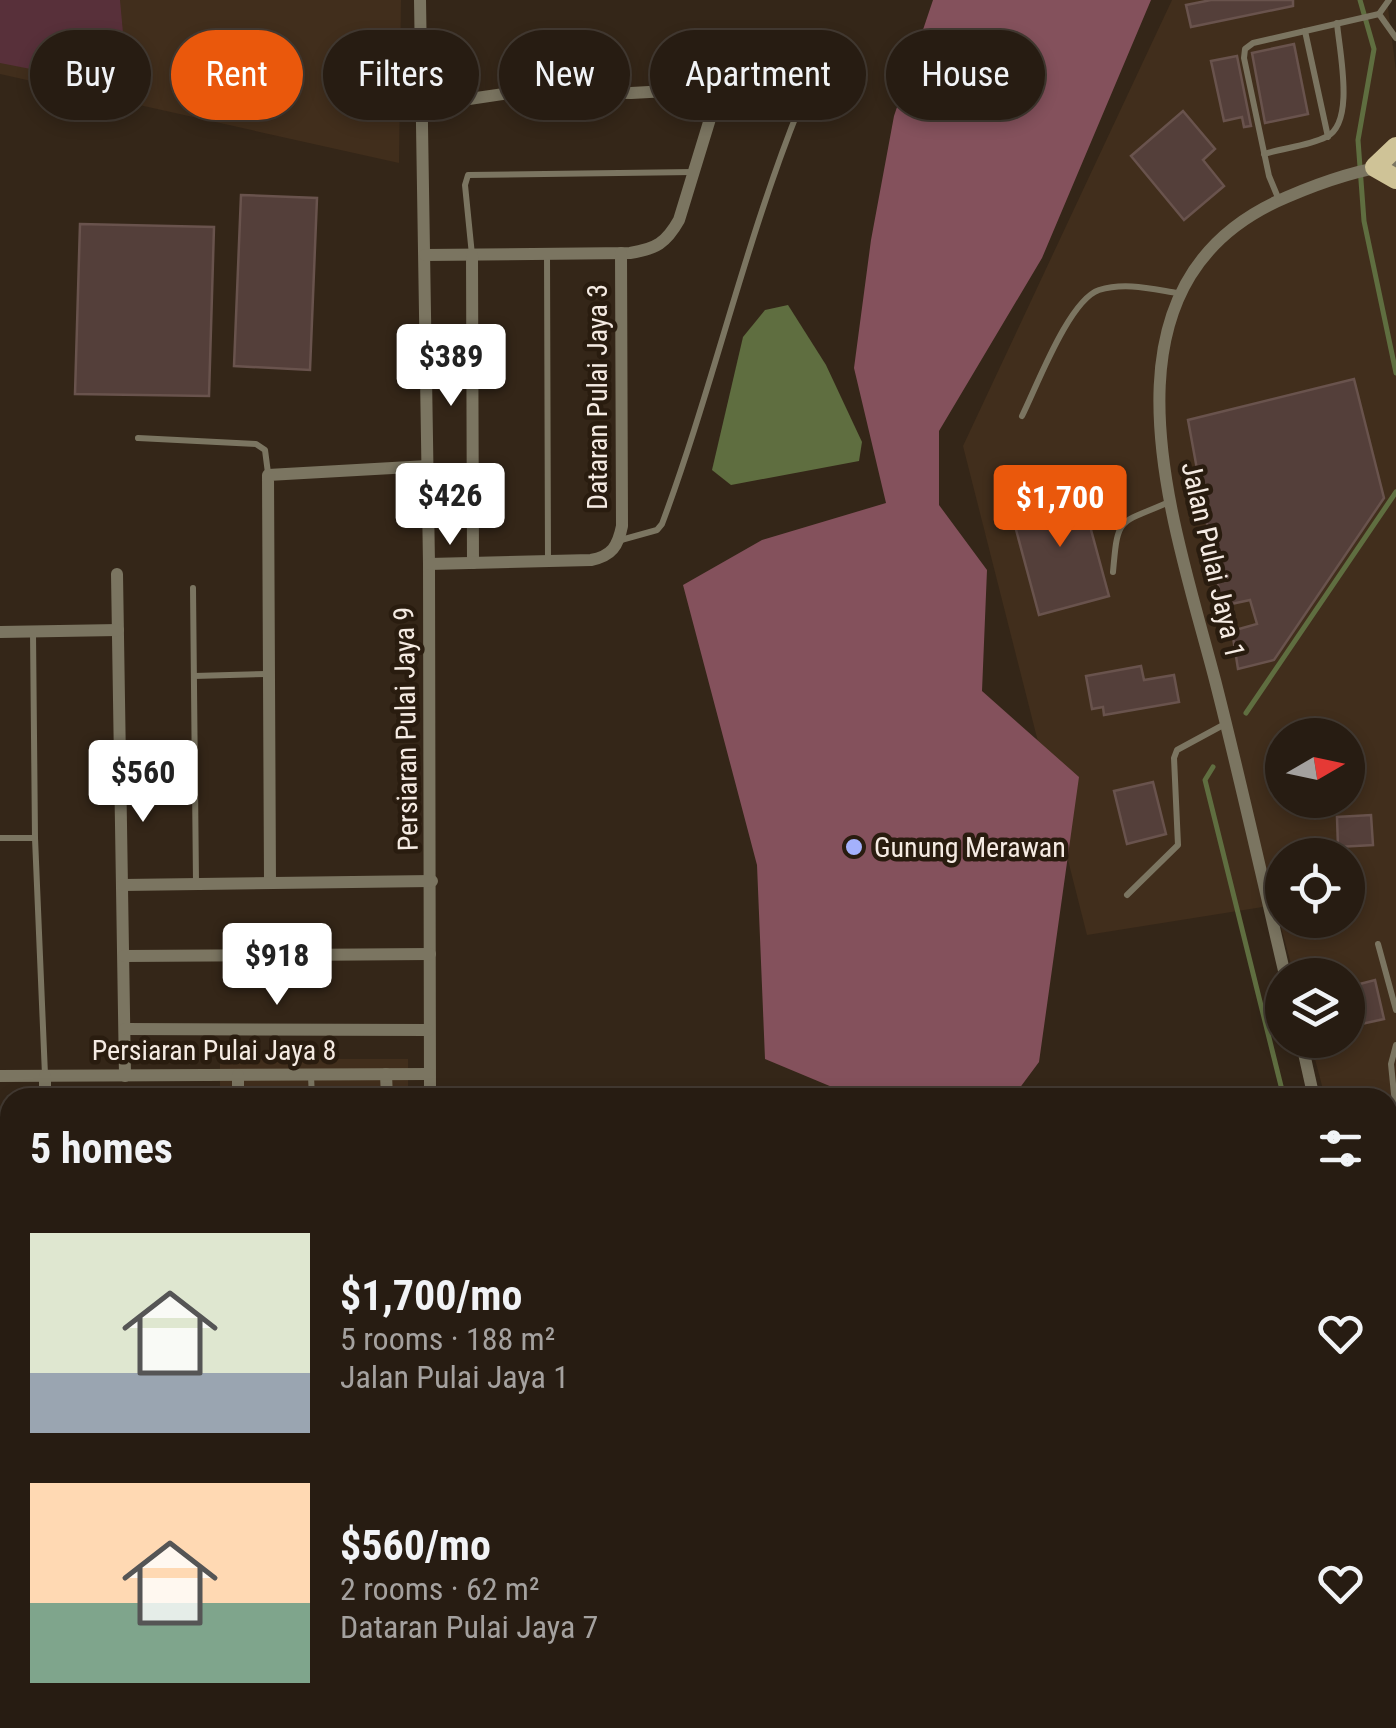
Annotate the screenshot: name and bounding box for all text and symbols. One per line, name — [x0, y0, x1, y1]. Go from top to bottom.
chip: Buy — [30, 30, 151, 120]
chip: Rent — [171, 30, 303, 120]
chip: Filters — [323, 30, 479, 120]
chip: New — [499, 30, 630, 120]
chip: Apartment — [650, 30, 866, 120]
chip: House — [886, 30, 1045, 120]
street label: Dataran Pulai Jaya 3 — [581, 284, 614, 510]
pin: $389 — [392, 324, 510, 409]
text: $389 — [419, 337, 483, 375]
street label: Jalan Pulai Jaya 1 — [1174, 459, 1252, 661]
pin: $426 — [391, 463, 509, 548]
pin: $1,700 — [979, 465, 1141, 550]
text: $426 — [418, 476, 482, 514]
text: $1,700 — [1016, 478, 1104, 516]
street label: Persiaran Pulai Jaya 9 — [387, 606, 425, 852]
north arrow — [1265, 718, 1365, 818]
map controls — [1265, 718, 1365, 1058]
pin: $560 — [84, 740, 202, 825]
text: $560 — [111, 753, 175, 791]
place label: Gunung Merawan — [874, 831, 1066, 864]
marker: Gunung Merawan — [843, 836, 865, 858]
button: locate — [1265, 838, 1365, 938]
pin: $918 — [218, 923, 336, 1008]
text: $918 — [245, 936, 309, 974]
button: layers — [1265, 958, 1365, 1058]
street label: Persiaran Pulai Jaya 8 — [92, 1034, 336, 1067]
icon: filters — [1313, 1121, 1368, 1176]
text: 5 homes — [30, 1124, 173, 1173]
text: $1,700/mo — [340, 1271, 522, 1320]
icon: home — [110, 1273, 230, 1393]
icon: heart — [1313, 1306, 1368, 1361]
text: 5 rooms · 188 m² — [340, 1320, 555, 1358]
text: Jalan Pulai Jaya 1 — [340, 1358, 569, 1396]
text: $560/mo — [340, 1521, 491, 1570]
icon: home — [110, 1523, 230, 1643]
icon: heart — [1313, 1556, 1368, 1611]
text: 2 rooms · 62 m² — [340, 1570, 539, 1608]
text: Dataran Pulai Jaya 7 — [340, 1608, 598, 1646]

